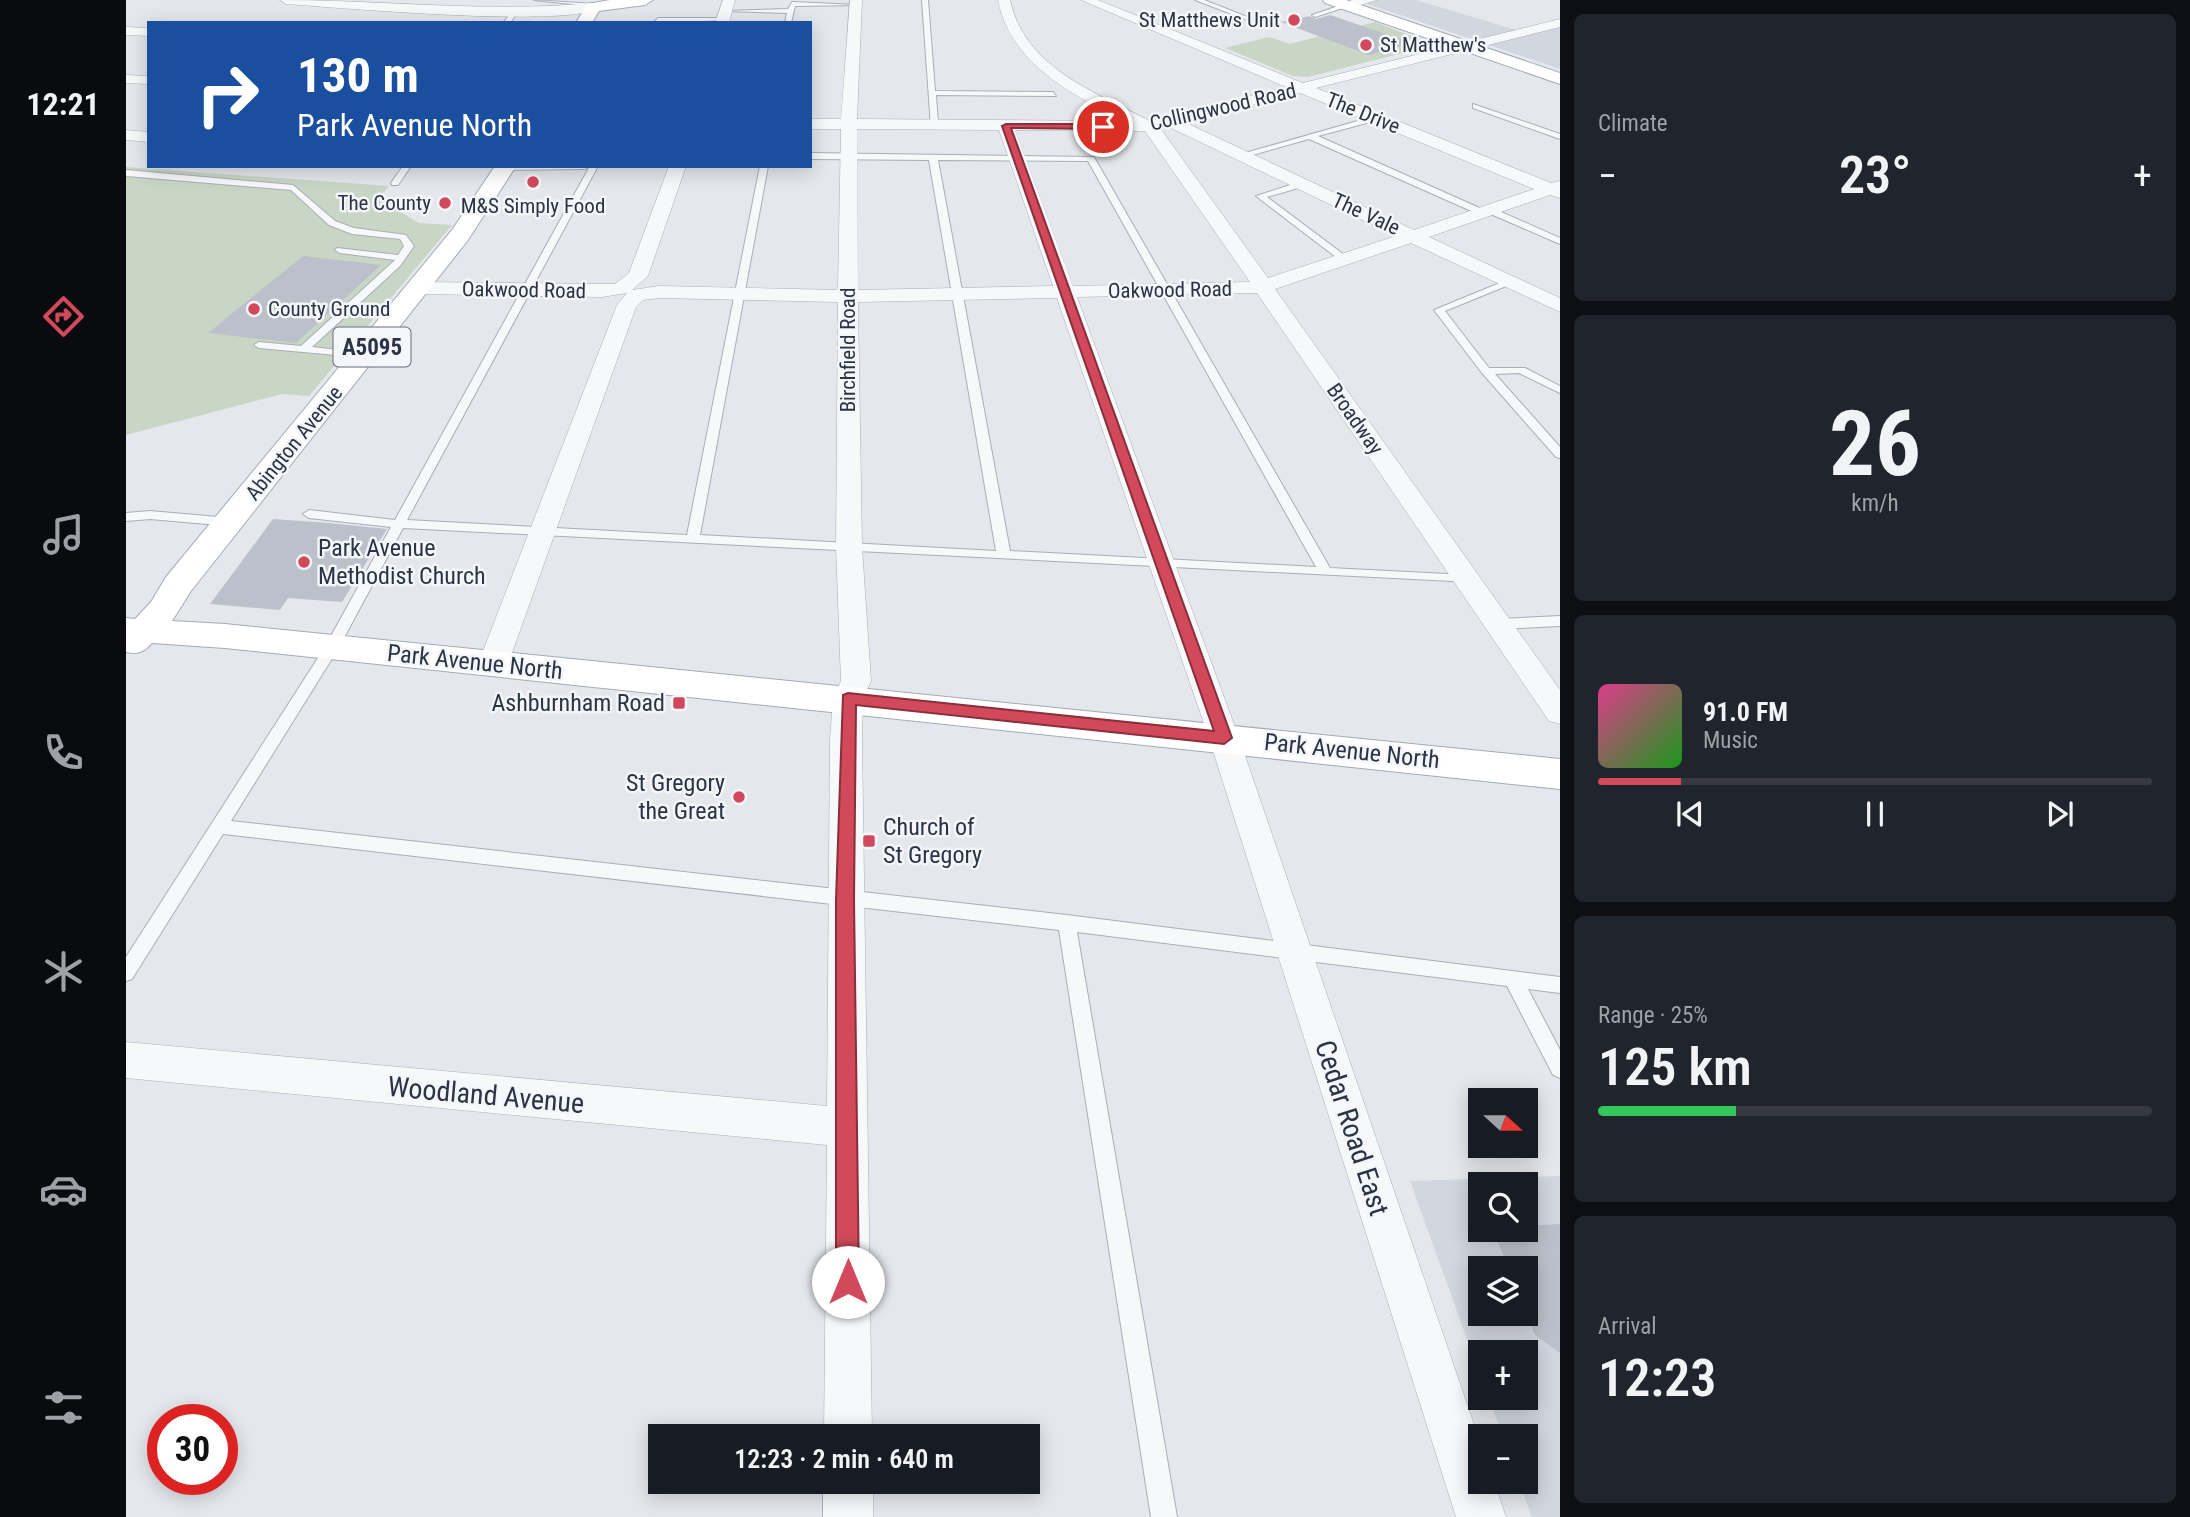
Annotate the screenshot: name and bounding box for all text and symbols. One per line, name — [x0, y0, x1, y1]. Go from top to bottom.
place label: St Matthews Unit — [1139, 8, 1280, 32]
marker: St Matthews Unit — [1286, 12, 1302, 28]
place label: St Matthew's — [1380, 33, 1486, 57]
marker: St Matthew's — [1358, 37, 1374, 53]
text: 130 m — [297, 47, 419, 104]
icon: right — [182, 49, 273, 140]
street label: Collingwood Road — [1147, 78, 1299, 136]
text: 12:21 — [26, 85, 100, 123]
street label: The Drive — [1323, 87, 1404, 139]
pin — [1073, 97, 1133, 157]
text: Park Avenue North — [297, 106, 532, 144]
icon: arrive — [1084, 108, 1122, 146]
text: Climate — [1598, 110, 1668, 137]
text: 23° — [1839, 145, 1911, 206]
text: − — [1598, 154, 1617, 198]
text: + — [2133, 154, 2152, 198]
marker: M&S Simply Food — [525, 174, 541, 190]
street label: The Vale — [1328, 188, 1404, 240]
place label: The County — [338, 191, 431, 215]
place label: M&S Simply Food — [461, 194, 605, 218]
marker: The County — [437, 195, 453, 211]
street label: Oakwood Road — [462, 277, 586, 303]
street label: Oakwood Road — [1108, 277, 1232, 303]
street label: Birchfield Road — [836, 288, 860, 412]
icon: directions — [39, 292, 88, 341]
place label: County Ground — [268, 297, 390, 321]
marker: County Ground — [246, 301, 262, 317]
road number: A5095 — [334, 328, 410, 366]
street label: Broadway — [1322, 379, 1388, 459]
street label: Abington Avenue — [241, 381, 347, 505]
text: 26 — [1829, 391, 1921, 497]
text: km/h — [1851, 490, 1899, 517]
icon: music — [39, 510, 88, 559]
place label: Park Avenue Methodist Church — [318, 534, 486, 590]
marker: Park Avenue Methodist Church — [296, 554, 312, 570]
street label: Park Avenue North — [386, 639, 564, 685]
place label: Ashburnham Road — [491, 689, 665, 717]
marker: Ashburnham Road — [671, 695, 687, 711]
text: 91.0 FM — [1703, 697, 1788, 727]
text: Music — [1703, 727, 1758, 754]
icon: phone — [39, 728, 88, 777]
street label: Park Avenue North — [1263, 728, 1441, 774]
place label: St Gregory the Great — [626, 769, 725, 825]
marker: St Gregory the Great — [731, 789, 747, 805]
icon: previous — [1671, 795, 1709, 833]
icon: pause — [1856, 795, 1894, 833]
icon: next — [2041, 795, 2079, 833]
place label: Church of St Gregory — [883, 813, 982, 869]
marker: Church of St Gregory — [861, 833, 877, 849]
icon: climate — [39, 947, 88, 996]
text: Range · 25% — [1598, 1002, 1708, 1029]
street label: Cedar Road East — [1308, 1036, 1396, 1220]
text: 125 km — [1598, 1037, 1752, 1098]
street label: Woodland Avenue — [386, 1070, 586, 1120]
north arrow — [1468, 1088, 1538, 1158]
map controls — [1468, 1088, 1538, 1494]
icon: car — [39, 1165, 88, 1214]
button: search — [1468, 1172, 1538, 1242]
position arrow — [811, 1245, 885, 1319]
button: layers — [1468, 1256, 1538, 1326]
text: Arrival — [1598, 1313, 1657, 1340]
button: + — [1468, 1340, 1538, 1410]
text: 12:23 — [1598, 1348, 1716, 1409]
icon: filters — [39, 1383, 88, 1432]
speed limit sign: 30 — [147, 1404, 238, 1495]
button: − — [1468, 1424, 1538, 1494]
text: 12:23 · 2 min · 640 m — [734, 1444, 954, 1474]

